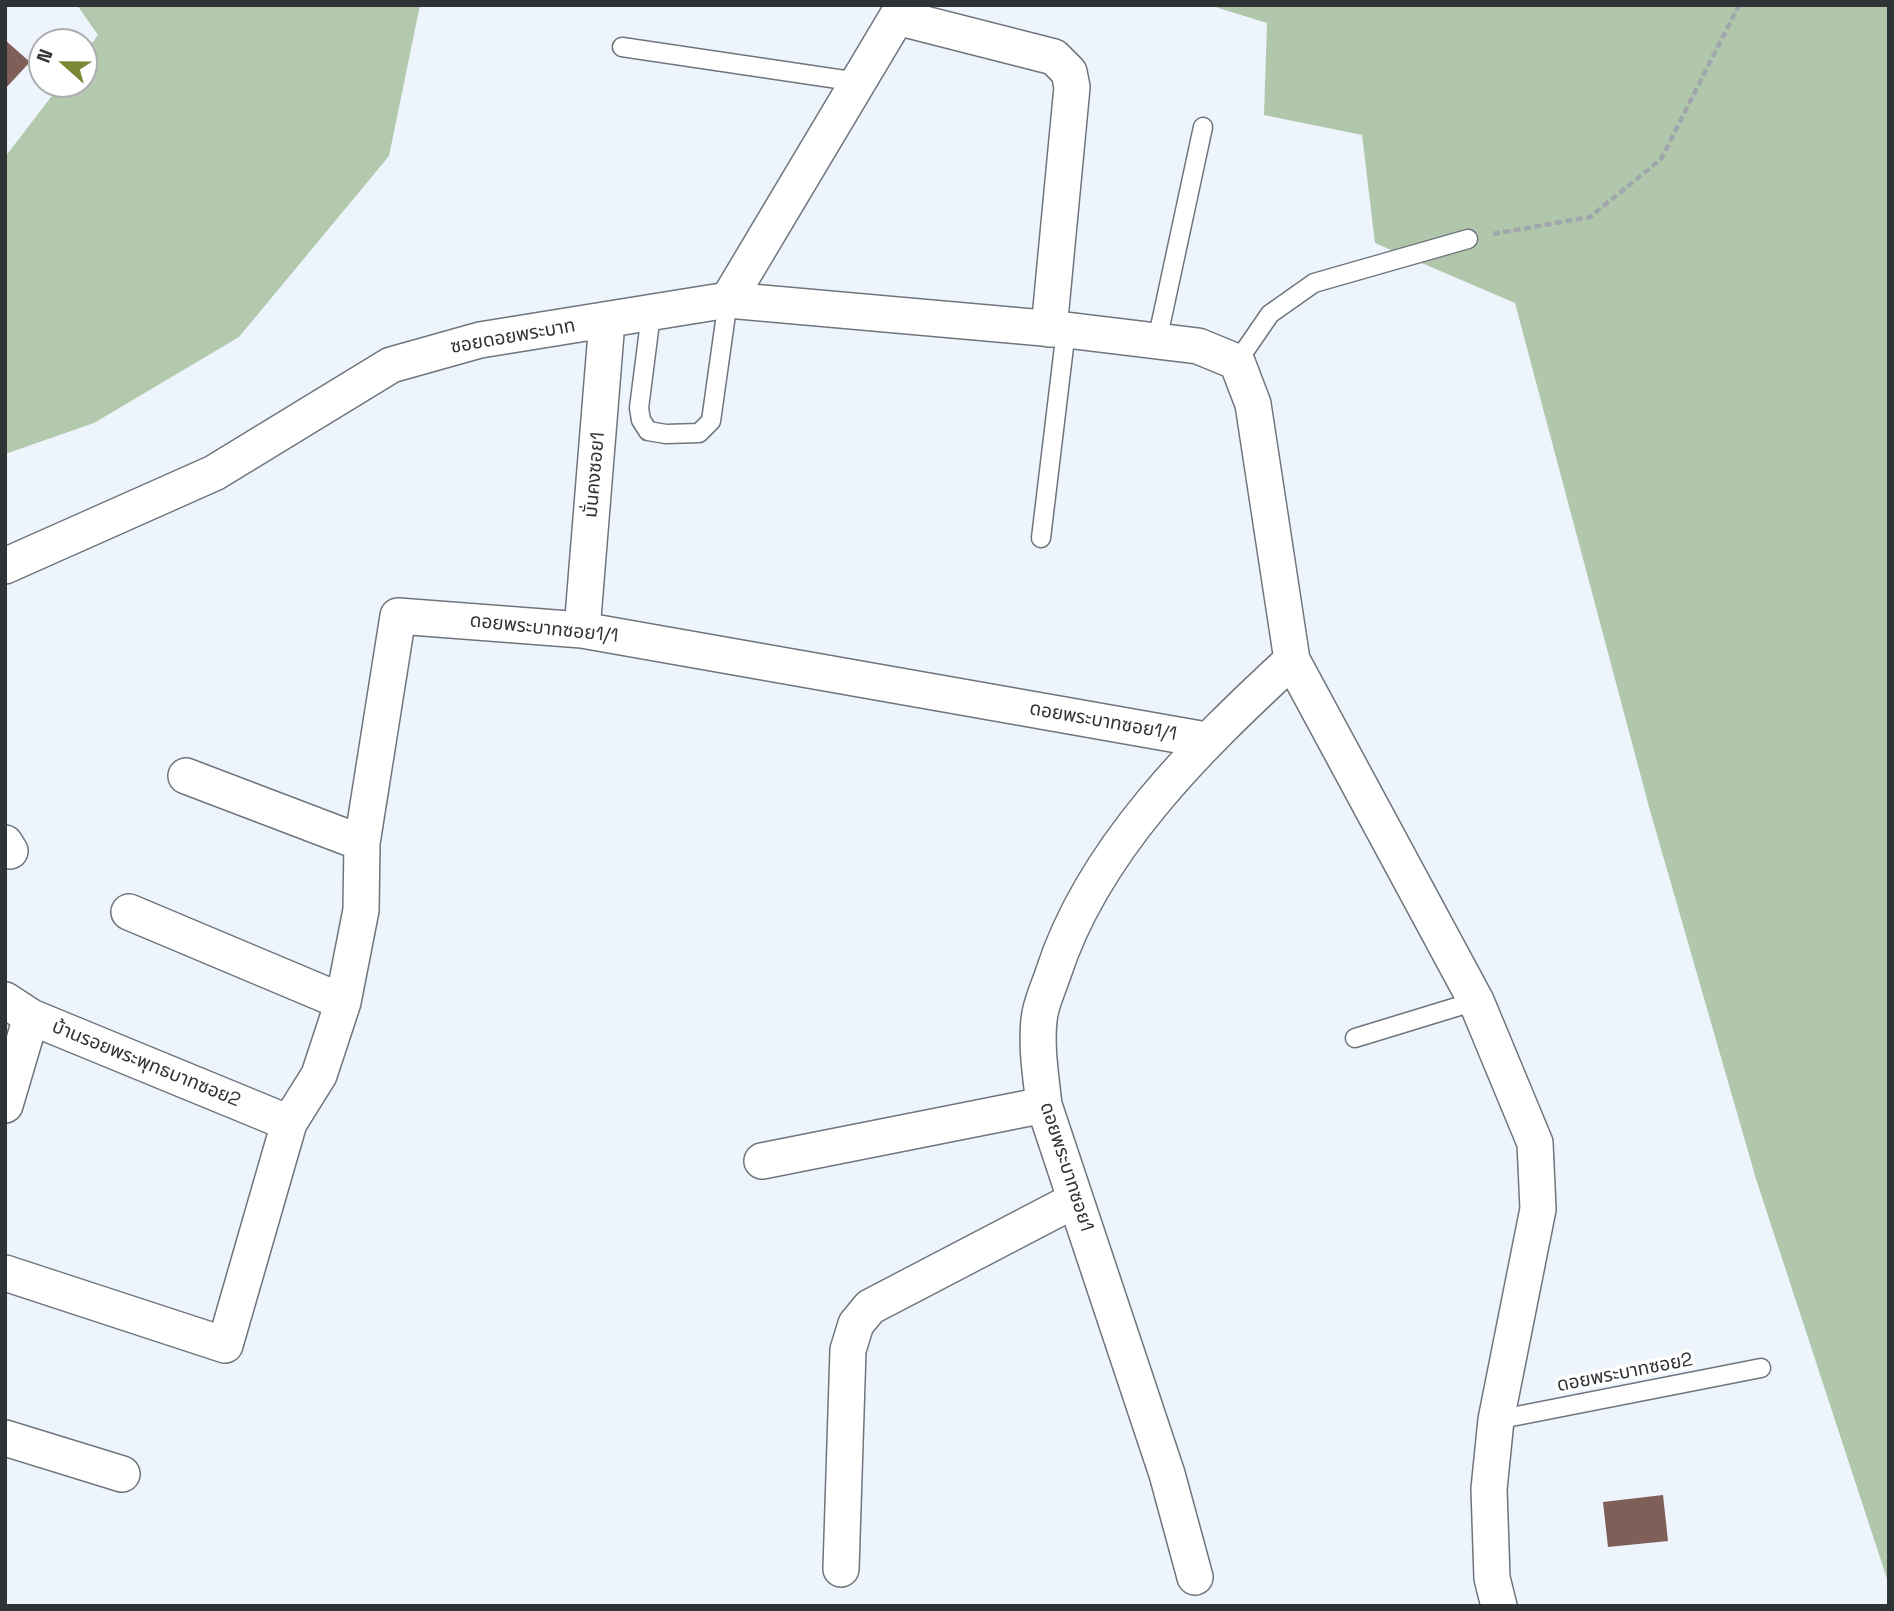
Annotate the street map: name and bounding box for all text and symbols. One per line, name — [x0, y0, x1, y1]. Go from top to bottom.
north arrow — [28, 28, 98, 98]
text: N — [31, 46, 59, 66]
street label: ซอยดอยพระบาท — [449, 315, 577, 359]
street label: มั่นคงซอย1 — [580, 431, 610, 519]
street label: ดอยพระบาทซอย1/1 — [469, 610, 619, 648]
street label: ดอยพระบาทซอย1/1 — [1028, 698, 1178, 746]
street label: บ้านรอยพระพุทธบาทซอย2 — [48, 1016, 244, 1112]
street label: ดอยพระบาทซอย1 — [1034, 1100, 1098, 1234]
street label: ดอยพระบาทซอย2 — [1555, 1349, 1695, 1397]

